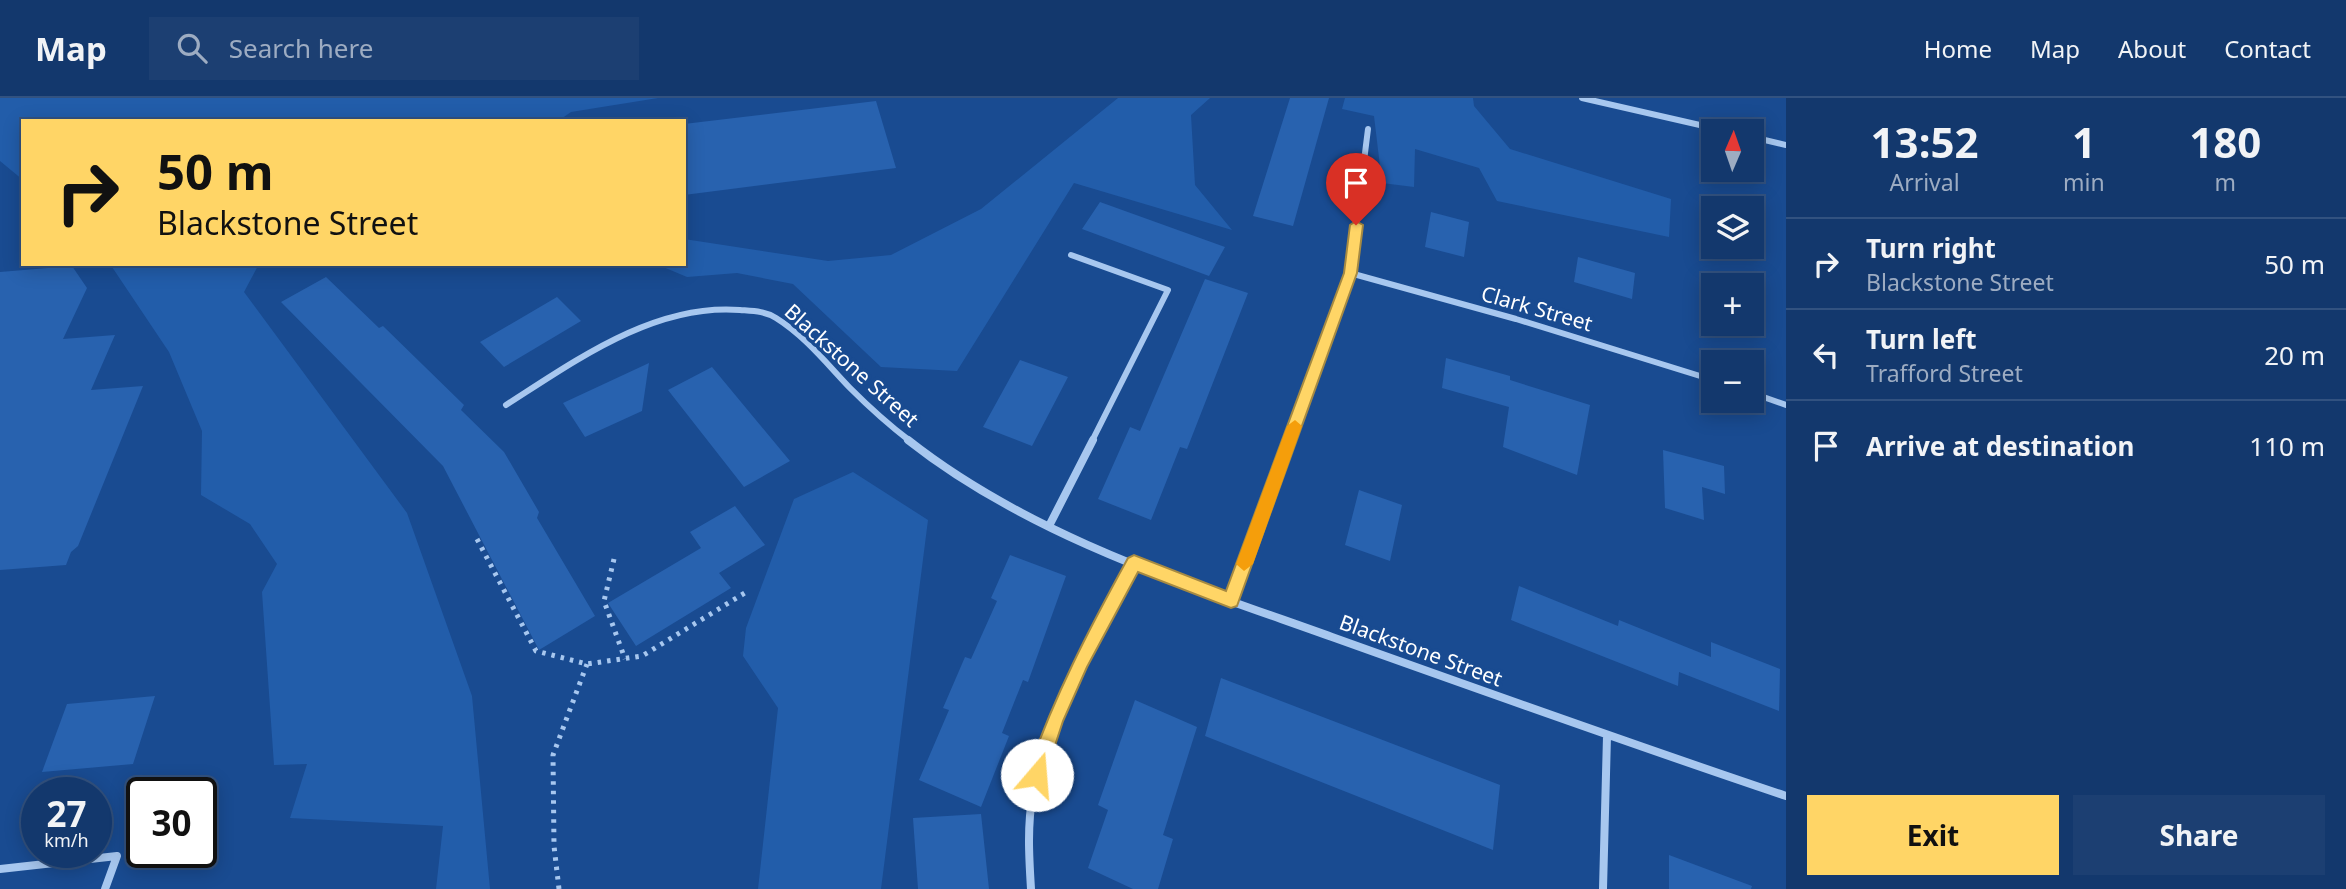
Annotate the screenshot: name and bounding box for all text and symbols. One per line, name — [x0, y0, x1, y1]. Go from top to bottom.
search box — [149, 17, 639, 80]
text: Map — [35, 26, 107, 71]
icon: search — [173, 29, 211, 67]
text: Search here — [229, 30, 373, 66]
text: Home — [1924, 32, 1992, 65]
text: Map — [2030, 32, 2080, 65]
text: About — [2118, 32, 2186, 65]
text: Contact — [2224, 32, 2311, 65]
text: 13:52 — [1871, 113, 1978, 170]
text: 1 — [2072, 113, 2096, 170]
text: 180 — [2189, 113, 2261, 170]
north arrow — [1701, 119, 1764, 182]
map controls — [1701, 119, 1764, 413]
text: 50 m — [157, 138, 274, 204]
icon: right — [42, 147, 133, 238]
pin — [1326, 153, 1386, 225]
icon: arrive — [1337, 164, 1375, 202]
text: Arrival — [1889, 166, 1960, 198]
text: min — [2063, 166, 2105, 198]
text: m — [2215, 166, 2236, 198]
button: layers — [1701, 196, 1764, 259]
text: Blackstone Street — [157, 201, 418, 244]
text: Turn right — [1866, 230, 1996, 266]
icon: right — [1807, 245, 1845, 283]
text: 50 m — [2264, 246, 2325, 282]
text: Blackstone Street — [1866, 266, 2054, 298]
button: + — [1701, 273, 1764, 336]
street label: Clark Street — [1478, 279, 1596, 337]
street label: Blackstone Street — [779, 297, 925, 433]
text: Turn left — [1866, 321, 1977, 357]
icon: left — [1807, 336, 1845, 374]
text: 20 m — [2264, 337, 2325, 373]
button: − — [1701, 350, 1764, 413]
text: Trafford Street — [1866, 357, 2023, 389]
icon: arrive — [1807, 427, 1845, 465]
text: Arrive at destination — [1866, 428, 2135, 464]
text: 110 m — [2249, 428, 2325, 464]
street label: Blackstone Street — [1336, 608, 1507, 693]
position arrow — [1000, 738, 1074, 812]
speed limit sign: 30 — [126, 777, 217, 868]
text: 27 — [46, 790, 87, 837]
button: Exit — [1807, 795, 2059, 875]
button: Share — [2073, 795, 2325, 875]
text: km/h — [44, 828, 89, 852]

